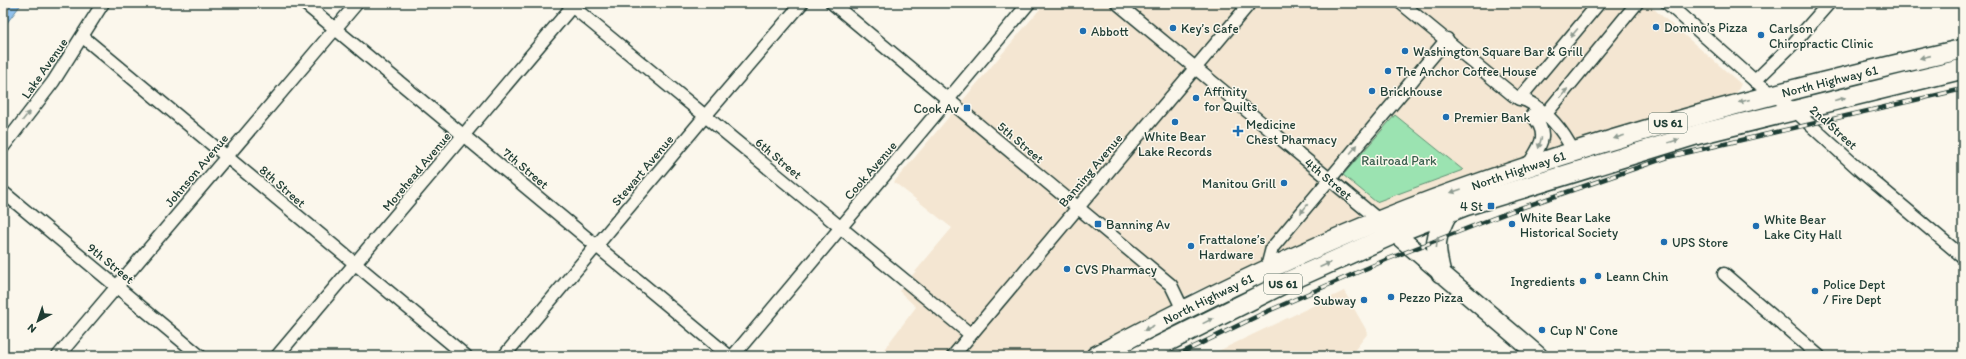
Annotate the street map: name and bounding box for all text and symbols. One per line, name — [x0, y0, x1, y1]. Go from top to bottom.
place label: Domino’s Pizza — [1664, 20, 1748, 35]
place label: Key’s Cafe — [1181, 21, 1239, 36]
place label: Carlson Chiropractic Clinic — [1769, 21, 1873, 51]
marker: Domino’s Pizza — [1651, 22, 1661, 32]
marker: Key’s Cafe — [1168, 23, 1178, 33]
place label: Abbott — [1091, 24, 1129, 39]
marker: Abbott — [1078, 26, 1088, 36]
one-way arrow — [1570, 28, 1579, 38]
marker: Carlson Chiropractic Clinic — [1756, 30, 1766, 40]
street label: Lake Avenue — [18, 35, 71, 101]
place label: Washington Square Bar & Grill — [1413, 44, 1583, 59]
marker: Washington Square Bar & Grill — [1400, 46, 1410, 56]
one-way arrow — [1919, 55, 1931, 61]
street label: North Highway 61 — [1780, 62, 1879, 100]
place label: The Anchor Coffee House — [1396, 64, 1537, 79]
marker: The Anchor Coffee House — [1383, 66, 1393, 76]
place label: Affinity for Quilts — [1204, 84, 1257, 114]
place label: Brickhouse — [1380, 84, 1442, 99]
marker: Brickhouse — [1367, 86, 1377, 96]
one-way arrow — [1559, 88, 1568, 98]
marker: Affinity for Quilts — [1191, 93, 1201, 103]
one-way arrow — [1834, 96, 1846, 102]
one-way arrow — [1738, 99, 1751, 105]
place label: Cook Av — [913, 101, 959, 116]
street label: 2nd Street — [1807, 102, 1861, 153]
marker: Cook Av — [962, 103, 972, 113]
place label: Premier Bank — [1454, 110, 1530, 125]
one-way arrow — [22, 111, 31, 122]
marker: Premier Bank — [1441, 112, 1451, 122]
road number: US 61 — [1649, 113, 1687, 133]
marker: White Bear Lake Records — [1170, 117, 1180, 127]
place label: Medicine Chest Pharmacy — [1246, 117, 1337, 147]
street label: 5th Street — [994, 119, 1047, 166]
marker: Medicine Chest Pharmacy — [1233, 126, 1243, 136]
street label: Morehead Avenue — [379, 129, 454, 214]
place label: White Bear Lake Records — [1138, 129, 1212, 159]
street label: Johnson Avenue — [161, 131, 231, 210]
street label: Banning Avenue — [1055, 131, 1125, 210]
street label: Stewart Avenue — [608, 132, 676, 209]
one-way arrow — [1613, 134, 1625, 140]
street label: 6th Street — [752, 135, 805, 182]
street label: Cook Avenue — [841, 138, 900, 203]
one-way arrow — [1537, 138, 1543, 150]
one-way arrow — [1668, 138, 1680, 144]
one-way arrow — [1349, 144, 1358, 154]
street label: 7th Street — [500, 145, 552, 192]
street label: North Highway 61 — [1469, 148, 1567, 193]
park label: Railroad Park — [1361, 153, 1437, 168]
street label: 4th Street — [1302, 155, 1355, 203]
street label: 8th Street — [257, 162, 309, 211]
place label: Manitou Grill — [1202, 176, 1276, 191]
marker: Manitou Grill — [1279, 178, 1289, 188]
one-way arrow — [1450, 189, 1462, 195]
place label: 4 St — [1460, 199, 1483, 214]
marker: 4 St — [1486, 201, 1496, 211]
one-way arrow — [1300, 203, 1308, 214]
place label: White Bear Lake Historical Society — [1520, 210, 1618, 240]
place label: White Bear Lake City Hall — [1764, 212, 1842, 242]
place label: Banning Av — [1106, 217, 1170, 232]
marker: Banning Av — [1093, 219, 1103, 229]
marker: White Bear Lake Historical Society — [1507, 219, 1517, 229]
marker: White Bear Lake City Hall — [1751, 221, 1761, 231]
place label: Frattalone’s Hardware — [1199, 232, 1266, 262]
place label: UPS Store — [1672, 235, 1728, 250]
one-way arrow — [1433, 236, 1440, 248]
marker: UPS Store — [1659, 237, 1669, 247]
street label: 9th Street — [84, 240, 137, 287]
marker: Frattalone’s Hardware — [1186, 241, 1196, 251]
place label: CVS Pharmacy — [1075, 262, 1157, 277]
one-way arrow — [1319, 262, 1331, 268]
marker: CVS Pharmacy — [1062, 264, 1072, 274]
place label: Leann Chin — [1606, 269, 1669, 284]
street label: North Highway 61 — [1161, 270, 1256, 327]
marker: Leann Chin — [1593, 271, 1603, 281]
road number: US 61 — [1264, 274, 1302, 294]
place label: Ingredients — [1510, 274, 1575, 289]
marker: Ingredients — [1578, 276, 1588, 286]
place label: Police Dept / Fire Dept — [1823, 277, 1885, 307]
marker: Police Dept / Fire Dept — [1810, 286, 1820, 296]
place label: Pezzo Pizza — [1399, 290, 1463, 305]
marker: Pezzo Pizza — [1386, 292, 1396, 302]
place label: Subway — [1313, 293, 1356, 308]
marker: Subway — [1359, 295, 1369, 305]
north arrow — [18, 301, 58, 341]
one-way arrow — [1202, 318, 1213, 324]
text: N — [25, 321, 39, 336]
place label: Cup N' Cone — [1550, 323, 1618, 338]
one-way arrow — [1143, 325, 1154, 331]
marker: Cup N' Cone — [1537, 325, 1547, 335]

